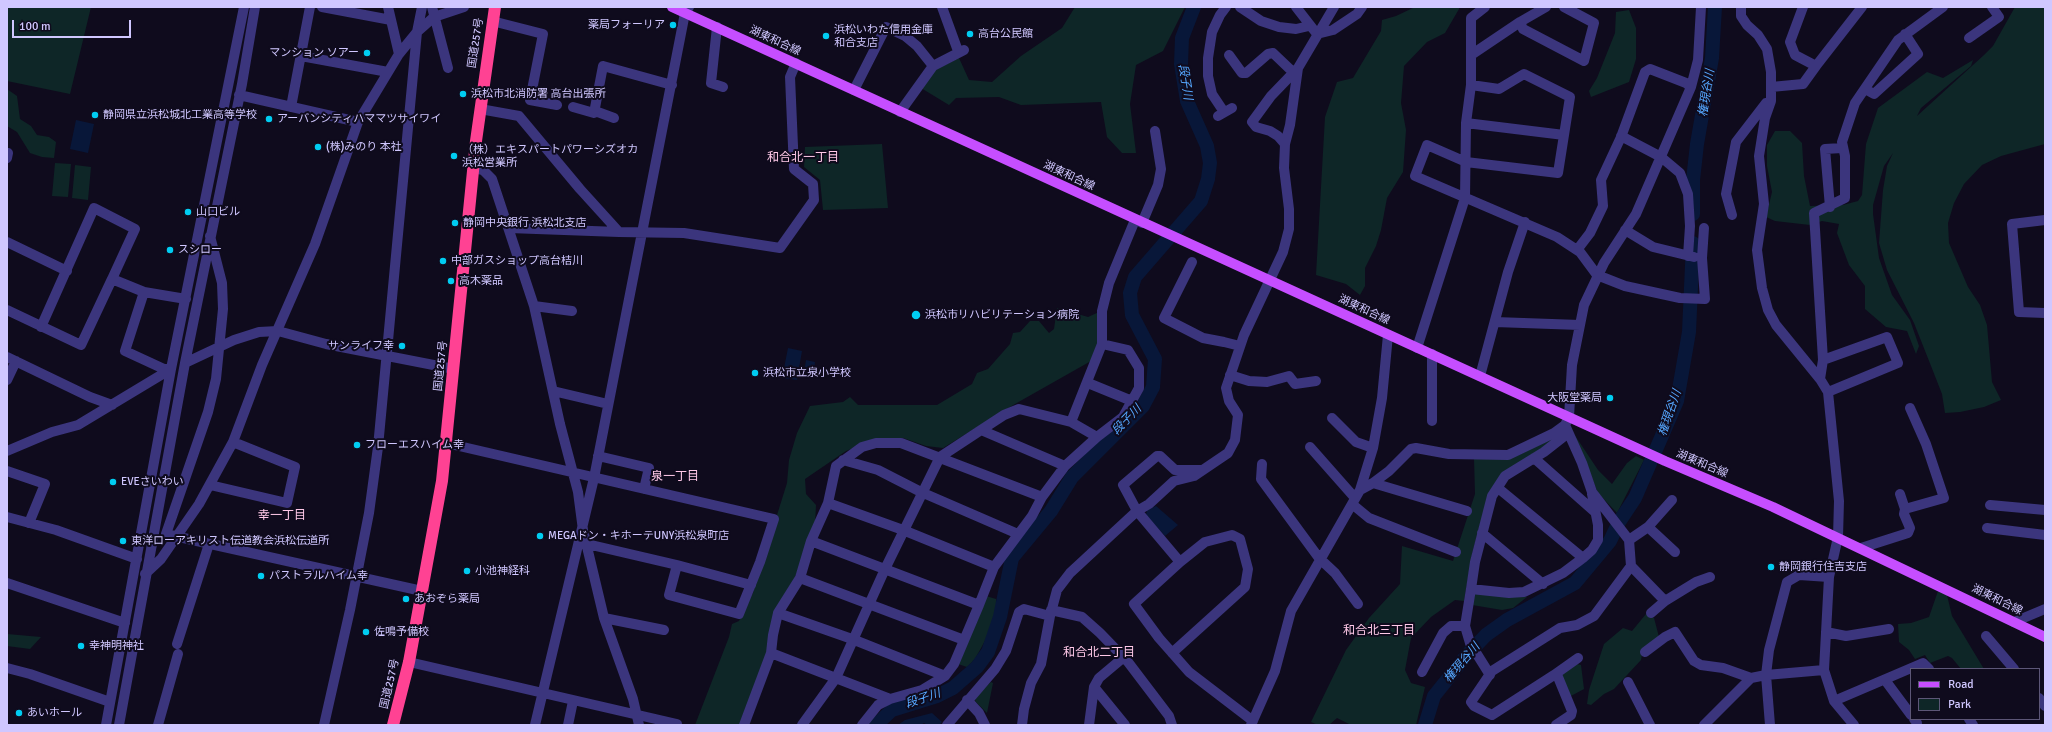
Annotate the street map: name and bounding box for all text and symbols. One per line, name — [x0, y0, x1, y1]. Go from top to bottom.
scale bar — [14, 12, 133, 38]
street label: 国道257号 — [466, 17, 486, 69]
place label: 薬局フォーリア — [588, 18, 665, 32]
text: 100 m — [19, 19, 51, 34]
marker: 薬局フォーリア — [668, 20, 678, 30]
street label: 湖東和合線 — [747, 23, 803, 59]
place label: 浜松いわた信用金庫 和合支店 — [834, 23, 933, 49]
place label: 高台公民館 — [978, 27, 1033, 41]
marker: 高台公民館 — [965, 29, 975, 39]
marker: 浜松いわた信用金庫 和合支店 — [821, 31, 831, 41]
place label: マンション ソアー — [269, 46, 359, 60]
marker: マンション ソアー — [362, 48, 372, 58]
water label: 段子川 — [1175, 63, 1195, 101]
water label: 権現谷川 — [1696, 68, 1718, 118]
place label: 浜松市北消防署 高台出張所 — [471, 87, 605, 101]
marker: 浜松市北消防署 高台出張所 — [458, 89, 468, 99]
place label: 静岡県立浜松城北工業高等学校 — [103, 108, 257, 122]
marker: 静岡県立浜松城北工業高等学校 — [90, 110, 100, 120]
place label: アーバンシティハママツサイワイ — [277, 112, 441, 126]
marker: アーバンシティハママツサイワイ — [264, 114, 274, 124]
place label: (株)みのり 本社 — [326, 140, 402, 154]
marker: (株)みのり 本社 — [313, 142, 323, 152]
place label: （株）エキスパートパワーシズオカ 浜松営業所 — [462, 143, 638, 169]
marker: （株）エキスパートパワーシズオカ 浜松営業所 — [449, 151, 459, 161]
district label: 和合北一丁目 — [767, 151, 839, 165]
street label: 湖東和合線 — [1041, 158, 1097, 194]
place label: 山口ビル — [196, 205, 240, 219]
marker: 山口ビル — [183, 207, 193, 217]
place label: 静岡中央銀行 浜松北支店 — [463, 216, 586, 230]
marker: 静岡中央銀行 浜松北支店 — [450, 218, 460, 228]
place label: スシロー — [178, 243, 222, 257]
marker: スシロー — [165, 245, 175, 255]
place label: 中部ガスショップ高台桔川 — [451, 254, 583, 268]
marker: 中部ガスショップ高台桔川 — [438, 256, 448, 266]
place label: 高木薬品 — [459, 274, 503, 288]
marker: 高木薬品 — [446, 276, 456, 286]
street label: 湖東和合線 — [1336, 292, 1392, 328]
place label: 浜松市リハビリテーション病院 — [925, 308, 1079, 322]
marker: 浜松市リハビリテーション病院 — [910, 309, 922, 321]
place label: サンライフ幸 — [328, 339, 394, 353]
street label: 国道257号 — [432, 340, 450, 392]
marker: サンライフ幸 — [397, 341, 407, 351]
place label: 浜松市立泉小学校 — [763, 366, 851, 380]
marker: 浜松市立泉小学校 — [750, 368, 760, 378]
water label: 権現谷川 — [1655, 388, 1685, 438]
place label: 大阪堂薬局 — [1547, 391, 1602, 405]
marker: 大阪堂薬局 — [1605, 393, 1615, 403]
water label: 段子川 — [1109, 402, 1145, 438]
place label: フローエスハイム幸 — [365, 438, 464, 452]
marker: フローエスハイム幸 — [352, 440, 362, 450]
street label: 湖東和合線 — [1674, 447, 1730, 481]
district label: 泉一丁目 — [651, 470, 699, 484]
place label: EVEさいわい — [121, 475, 184, 489]
marker: EVEさいわい — [108, 477, 118, 487]
district label: 幸一丁目 — [258, 509, 306, 523]
place label: MEGAドン・キホーテUNY浜松泉町店 — [548, 529, 729, 543]
marker: MEGAドン・キホーテUNY浜松泉町店 — [535, 531, 545, 541]
place label: 東洋ローアキリスト伝道教会浜松伝道所 — [131, 534, 329, 548]
marker: 東洋ローアキリスト伝道教会浜松伝道所 — [118, 536, 128, 546]
place label: 静岡銀行住吉支店 — [1779, 560, 1867, 574]
marker: 静岡銀行住吉支店 — [1766, 562, 1776, 572]
place label: 小池神経科 — [475, 564, 530, 578]
marker: 小池神経科 — [462, 566, 472, 576]
place label: パストラルハイム幸 — [269, 569, 368, 583]
marker: パストラルハイム幸 — [256, 571, 266, 581]
street label: 湖東和合線 — [1969, 582, 2025, 618]
place label: あおぞら薬局 — [414, 592, 480, 606]
marker: あおぞら薬局 — [401, 594, 411, 604]
district label: 和合北三丁目 — [1343, 624, 1415, 638]
place label: 佐鳴予備校 — [374, 625, 429, 639]
marker: 佐鳴予備校 — [361, 627, 371, 637]
place label: 幸神明神社 — [89, 639, 144, 653]
water label: 権現谷川 — [1441, 640, 1483, 686]
marker: 幸神明神社 — [76, 641, 86, 651]
district label: 和合北二丁目 — [1063, 646, 1135, 660]
street label: 国道257号 — [378, 658, 402, 710]
legend — [1910, 668, 2040, 720]
text: Road — [1948, 677, 1974, 692]
water label: 段子川 — [904, 686, 942, 712]
text: Park — [1948, 697, 1971, 712]
place label: あいホール — [27, 706, 82, 720]
marker: あいホール — [14, 708, 24, 718]

